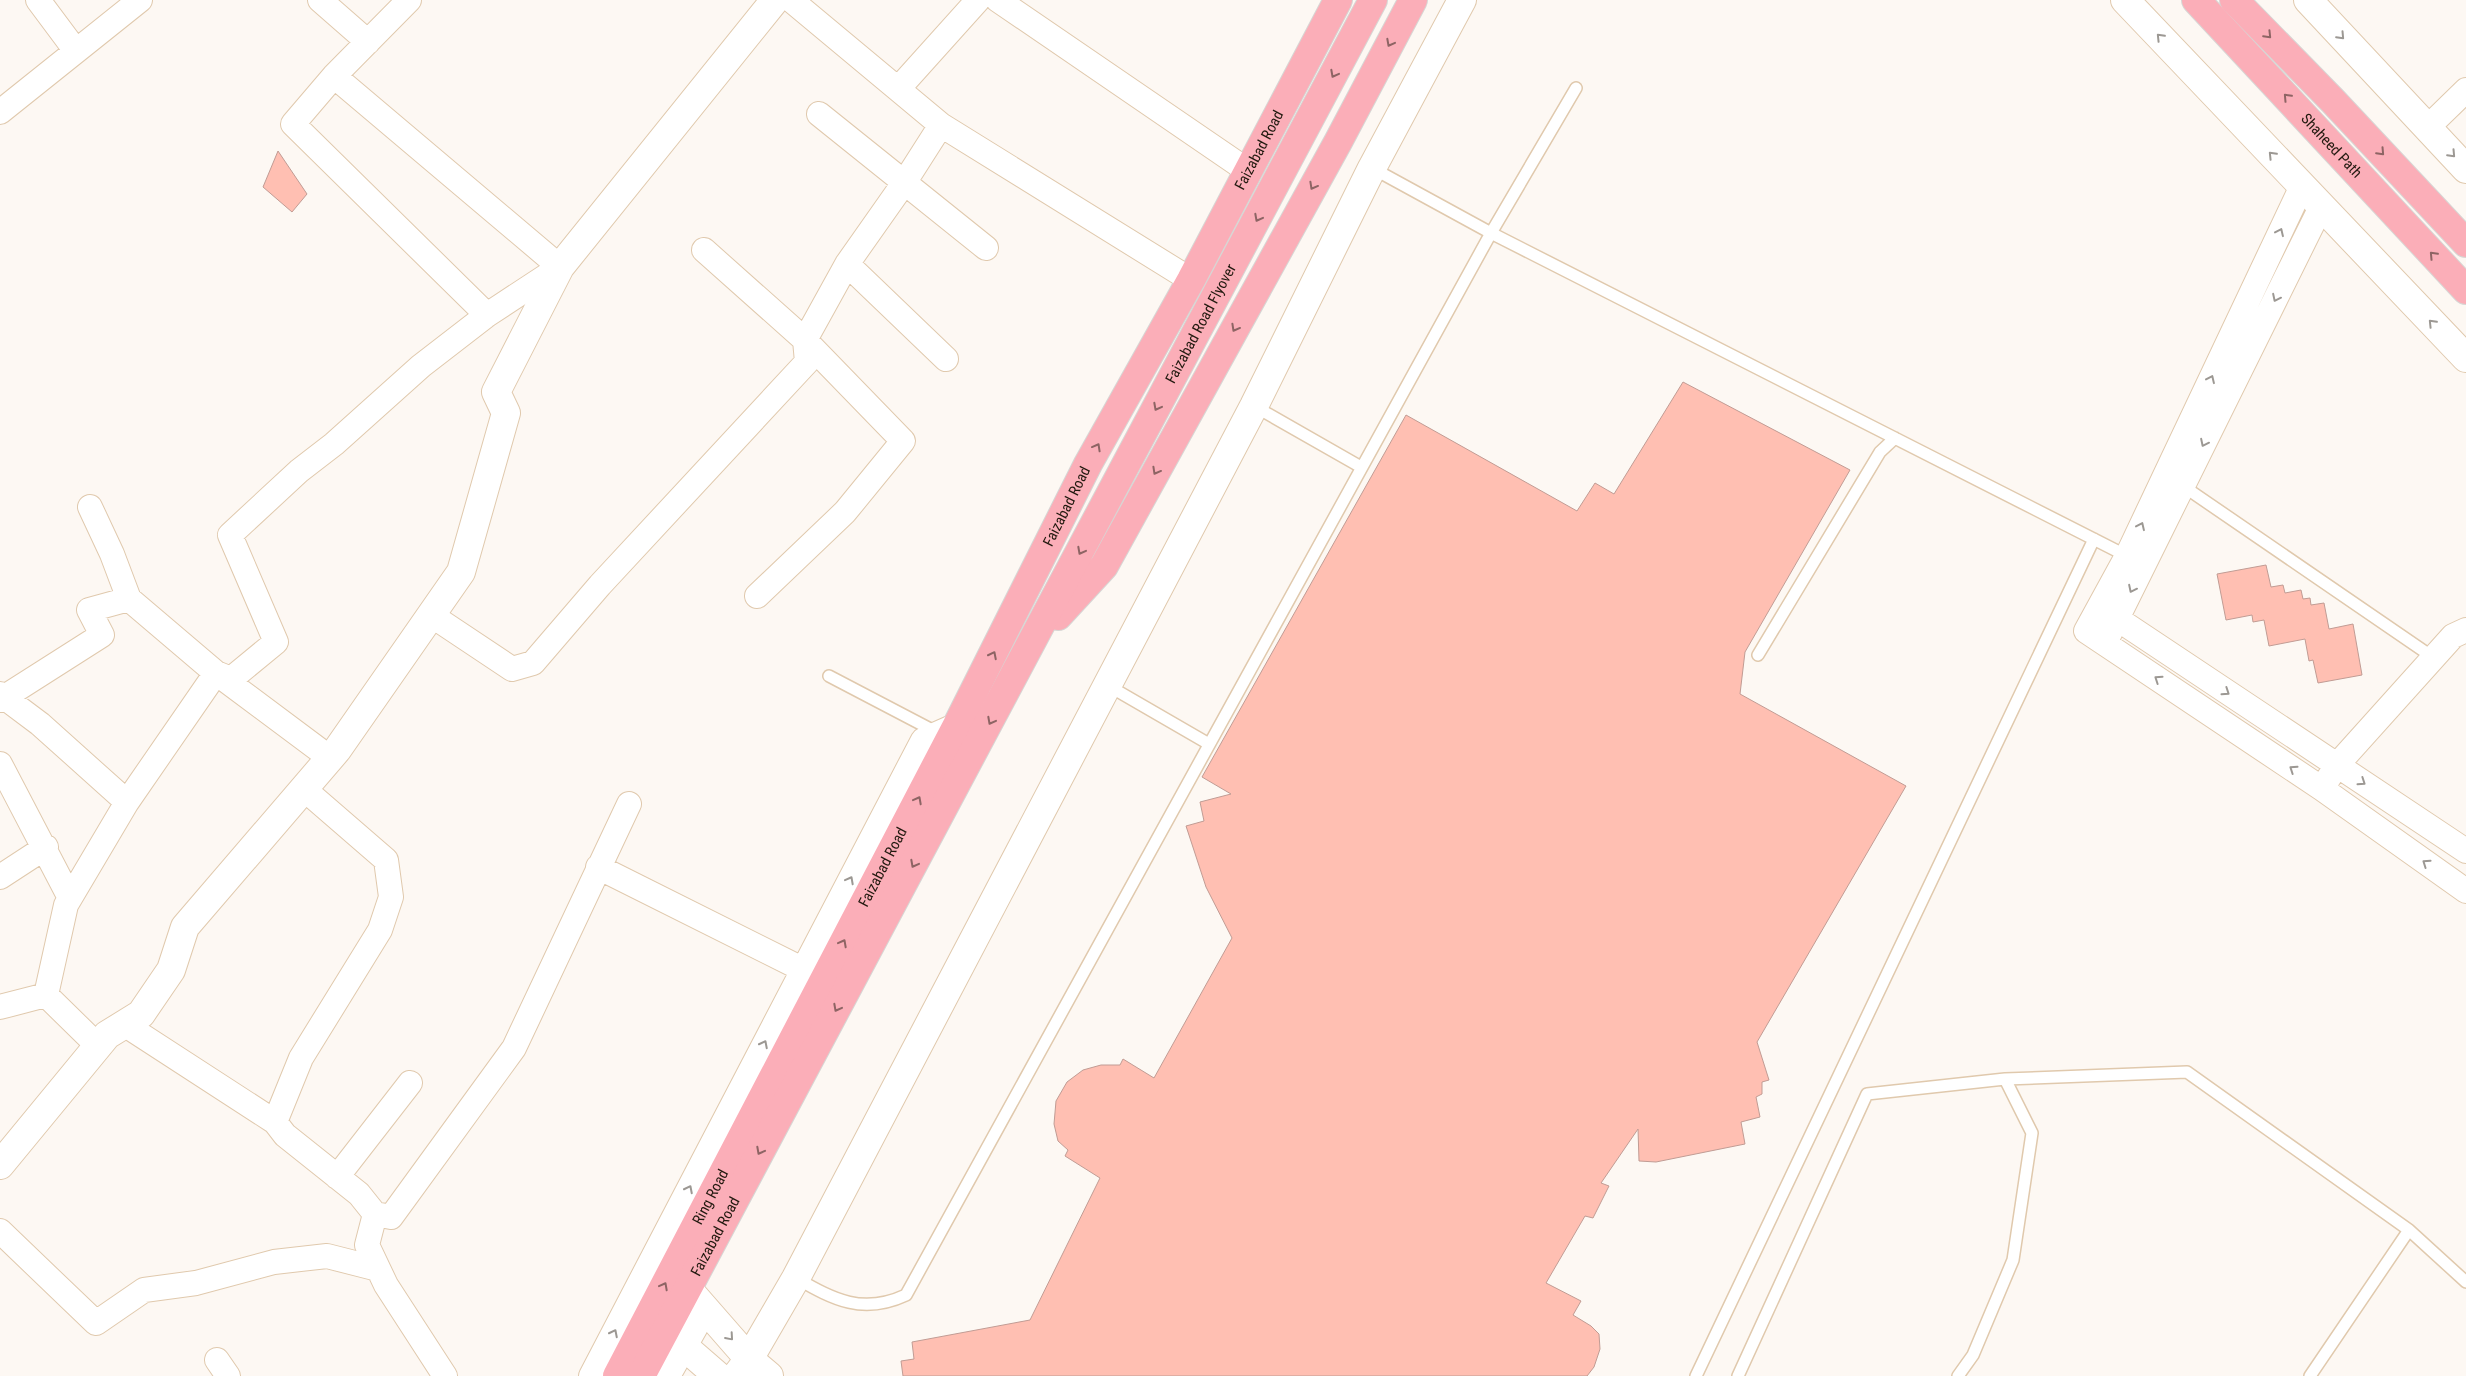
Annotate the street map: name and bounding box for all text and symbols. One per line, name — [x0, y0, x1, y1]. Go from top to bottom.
one-way arrow — [2262, 29, 2271, 38]
one-way arrow — [2335, 30, 2344, 39]
one-way arrow — [2157, 33, 2166, 42]
one-way arrow — [1386, 38, 1396, 47]
one-way arrow — [1330, 69, 1340, 78]
one-way arrow — [2284, 93, 2293, 102]
street label: Faizabad Road — [1231, 107, 1287, 193]
street label: Shaheed Path — [2297, 110, 2366, 182]
one-way arrow — [2375, 146, 2384, 155]
one-way arrow — [2446, 148, 2455, 157]
one-way arrow — [2269, 151, 2278, 160]
one-way arrow — [1309, 181, 1319, 190]
one-way arrow — [1254, 212, 1264, 221]
one-way arrow — [2274, 228, 2284, 237]
one-way arrow — [2430, 251, 2439, 260]
street label: Faizabad Road Flyover — [1162, 260, 1240, 386]
one-way arrow — [2272, 293, 2282, 302]
one-way arrow — [2429, 319, 2438, 328]
one-way arrow — [1231, 323, 1241, 332]
one-way arrow — [2204, 375, 2215, 384]
one-way arrow — [1153, 402, 1163, 411]
one-way arrow — [2200, 438, 2210, 447]
one-way arrow — [1091, 444, 1101, 453]
street label: Faizabad Road — [1039, 463, 1094, 549]
one-way arrow — [1152, 465, 1162, 474]
one-way arrow — [2135, 522, 2145, 531]
one-way arrow — [1077, 546, 1087, 555]
one-way arrow — [2128, 584, 2138, 593]
one-way arrow — [986, 651, 997, 660]
one-way arrow — [2154, 676, 2164, 685]
one-way arrow — [2221, 685, 2230, 695]
one-way arrow — [987, 716, 997, 725]
one-way arrow — [2289, 766, 2298, 776]
one-way arrow — [2356, 776, 2365, 785]
one-way arrow — [912, 796, 922, 805]
street label: Faizabad Road — [855, 824, 911, 910]
one-way arrow — [910, 859, 920, 868]
one-way arrow — [2423, 860, 2432, 868]
one-way arrow — [843, 876, 853, 885]
one-way arrow — [837, 940, 847, 949]
one-way arrow — [833, 1002, 843, 1011]
one-way arrow — [757, 1041, 767, 1050]
one-way arrow — [756, 1145, 766, 1154]
street label: Ring Road — [689, 1166, 732, 1228]
one-way arrow — [683, 1185, 693, 1194]
street label: Faizabad Road — [687, 1194, 744, 1279]
one-way arrow — [658, 1283, 668, 1292]
one-way arrow — [608, 1329, 618, 1338]
one-way arrow — [724, 1332, 733, 1341]

